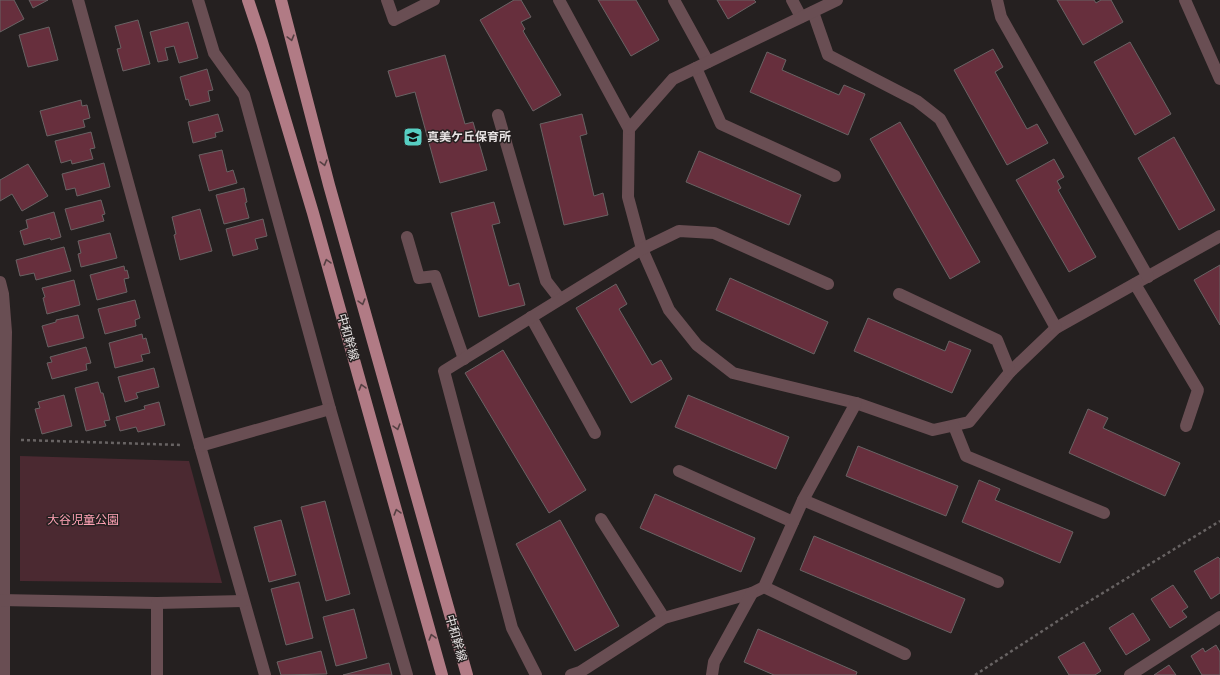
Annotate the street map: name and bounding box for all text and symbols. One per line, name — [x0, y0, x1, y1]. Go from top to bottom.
one-way arrow — [286, 35, 294, 41]
school or university icon: 真美ケ丘保育所 — [402, 126, 424, 148]
place label: 真美ケ丘保育所 — [427, 128, 511, 145]
one-way arrow — [319, 160, 327, 167]
one-way arrow — [323, 259, 332, 266]
one-way arrow — [357, 298, 366, 305]
street label: 中和幹線 — [334, 311, 363, 362]
one-way arrow — [358, 384, 367, 391]
one-way arrow — [392, 424, 401, 431]
one-way arrow — [393, 509, 402, 516]
park label: 大谷児童公園 — [47, 511, 119, 528]
street label: 中和幹線 — [442, 612, 471, 663]
one-way arrow — [428, 634, 437, 641]

